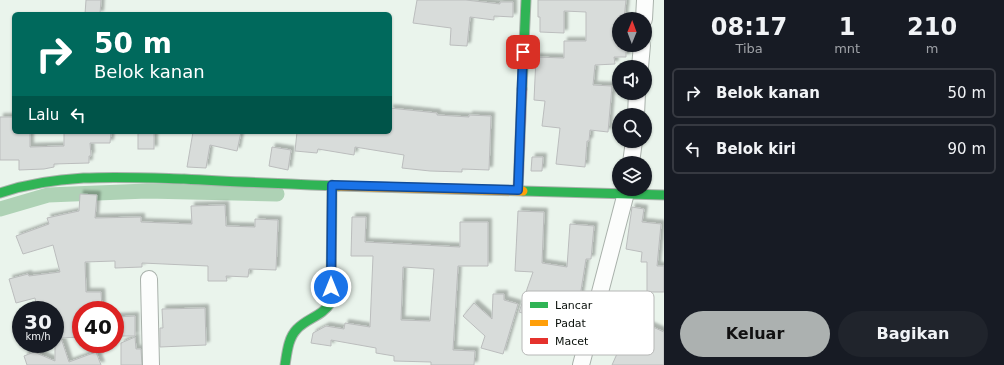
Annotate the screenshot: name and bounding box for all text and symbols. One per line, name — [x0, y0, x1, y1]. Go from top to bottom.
north arrow — [612, 12, 652, 52]
map controls — [612, 12, 652, 196]
text: 08:17 — [711, 13, 787, 41]
text: 1 — [839, 13, 855, 41]
text: 210 — [907, 13, 957, 41]
text: 50 m — [94, 27, 172, 60]
icon: right — [28, 28, 80, 80]
pin — [506, 35, 540, 69]
icon: arrive — [512, 41, 534, 63]
text: Tiba — [735, 41, 763, 56]
text: mnt — [834, 41, 860, 56]
text: m — [926, 41, 938, 56]
button: sound — [612, 60, 652, 100]
text: Belok kanan — [94, 61, 205, 82]
icon: right — [682, 82, 704, 104]
text: Belok kanan — [716, 84, 820, 102]
text: 50 m — [948, 84, 986, 102]
icon: left — [67, 104, 89, 126]
text: Lalu — [28, 106, 59, 124]
button: search — [612, 108, 652, 148]
icon: left — [682, 138, 704, 160]
text: Belok kiri — [716, 140, 796, 158]
text: 90 m — [948, 140, 986, 158]
button: layers — [612, 156, 652, 196]
position arrow — [310, 266, 352, 308]
legend — [522, 291, 654, 355]
text: Lancar — [555, 299, 593, 312]
speed limit sign: 40 — [72, 301, 124, 353]
text: 30 — [24, 310, 52, 334]
button: Keluar — [680, 311, 830, 357]
button: Bagikan — [838, 311, 988, 357]
text: Padat — [555, 317, 587, 330]
text: km/h — [25, 331, 51, 342]
text: Macet — [555, 335, 589, 348]

